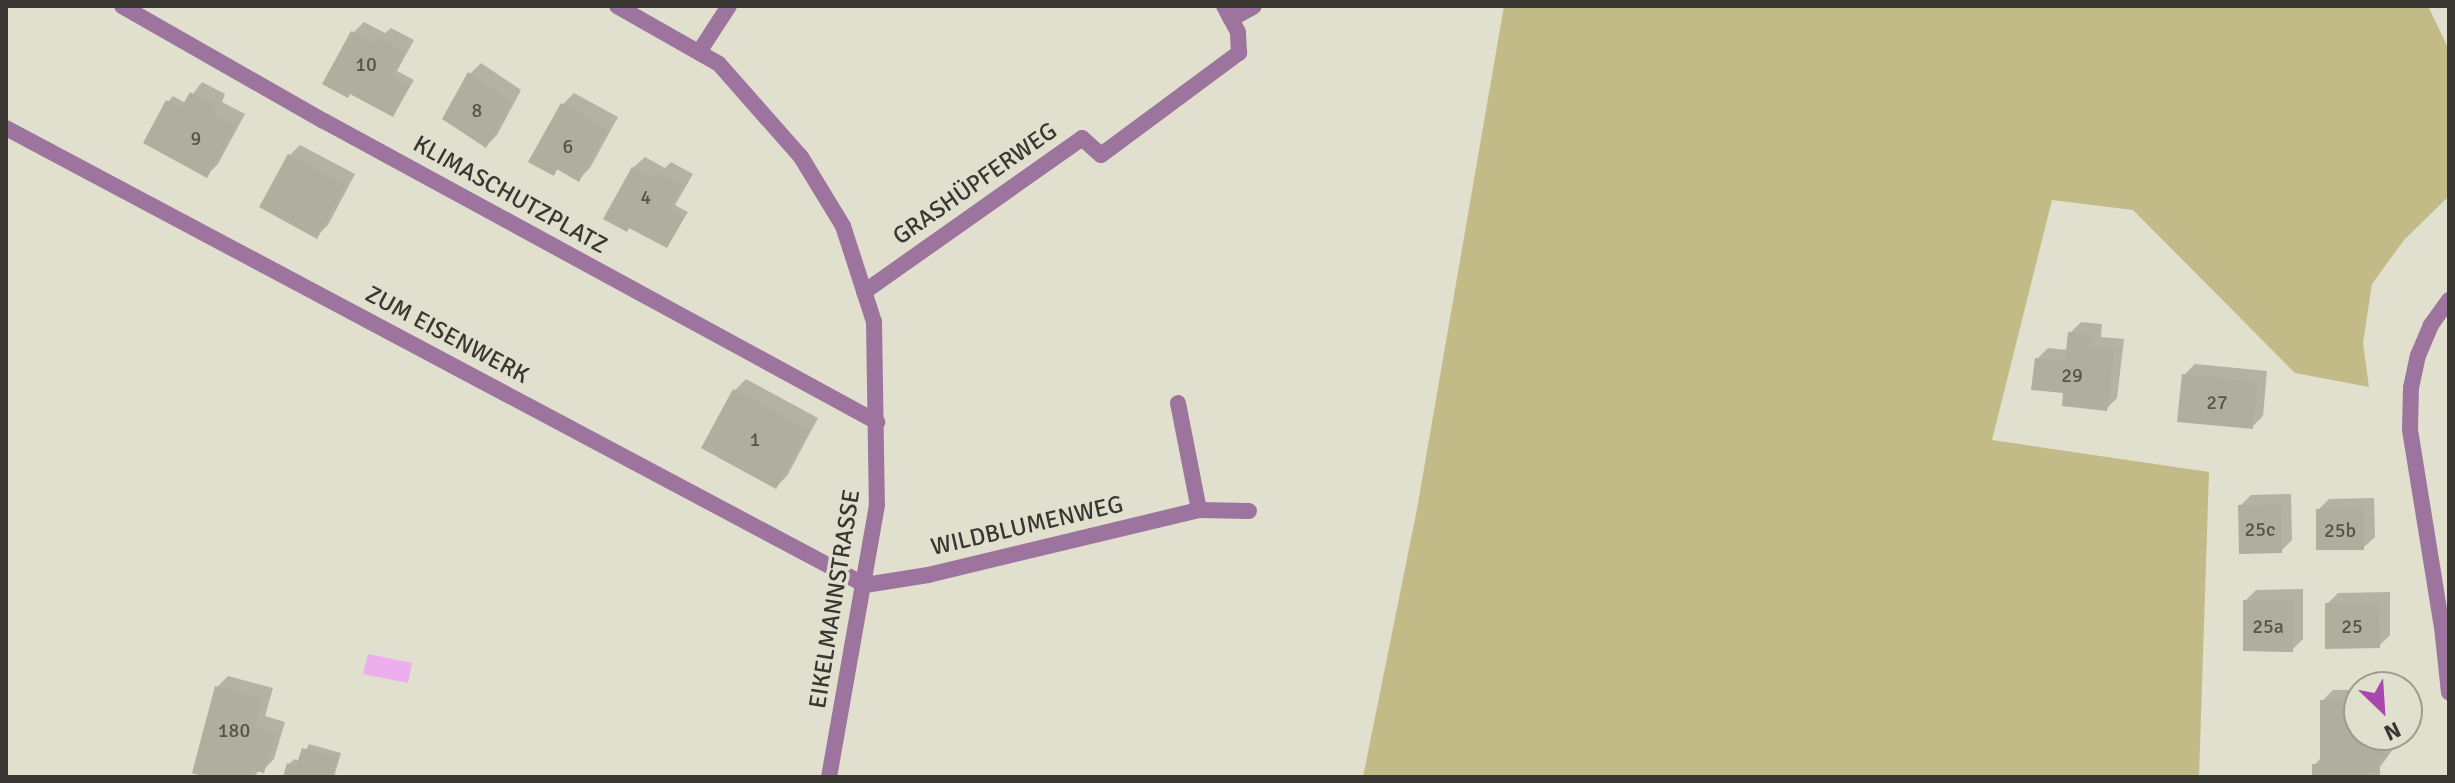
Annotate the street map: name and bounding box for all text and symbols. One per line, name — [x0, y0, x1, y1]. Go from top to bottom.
house number: 10 — [355, 52, 377, 76]
house number: 8 — [472, 98, 482, 122]
street label: GRASHÜPFERWEG — [888, 117, 1062, 251]
house number: 9 — [191, 126, 201, 150]
street label: KLIMASCHUTZPLATZ — [408, 130, 612, 260]
house number: 6 — [563, 134, 573, 158]
house number: 4 — [641, 185, 651, 209]
street label: ZUM EISENWERK — [360, 280, 534, 390]
house number: 29 — [2061, 363, 2083, 387]
house number: 27 — [2206, 390, 2228, 414]
house number: 1 — [750, 427, 760, 451]
street label: EIKELMANNSTRASSE — [803, 487, 867, 711]
street label: WILDBLUMENWEG — [928, 490, 1126, 562]
house number: 25c — [2244, 517, 2276, 541]
house number: 25b — [2324, 518, 2356, 542]
house number: 25a — [2252, 614, 2284, 638]
house number: 25 — [2341, 614, 2363, 638]
north arrow — [2343, 671, 2423, 751]
text: N — [2380, 716, 2405, 747]
house number: 180 — [218, 718, 250, 742]

